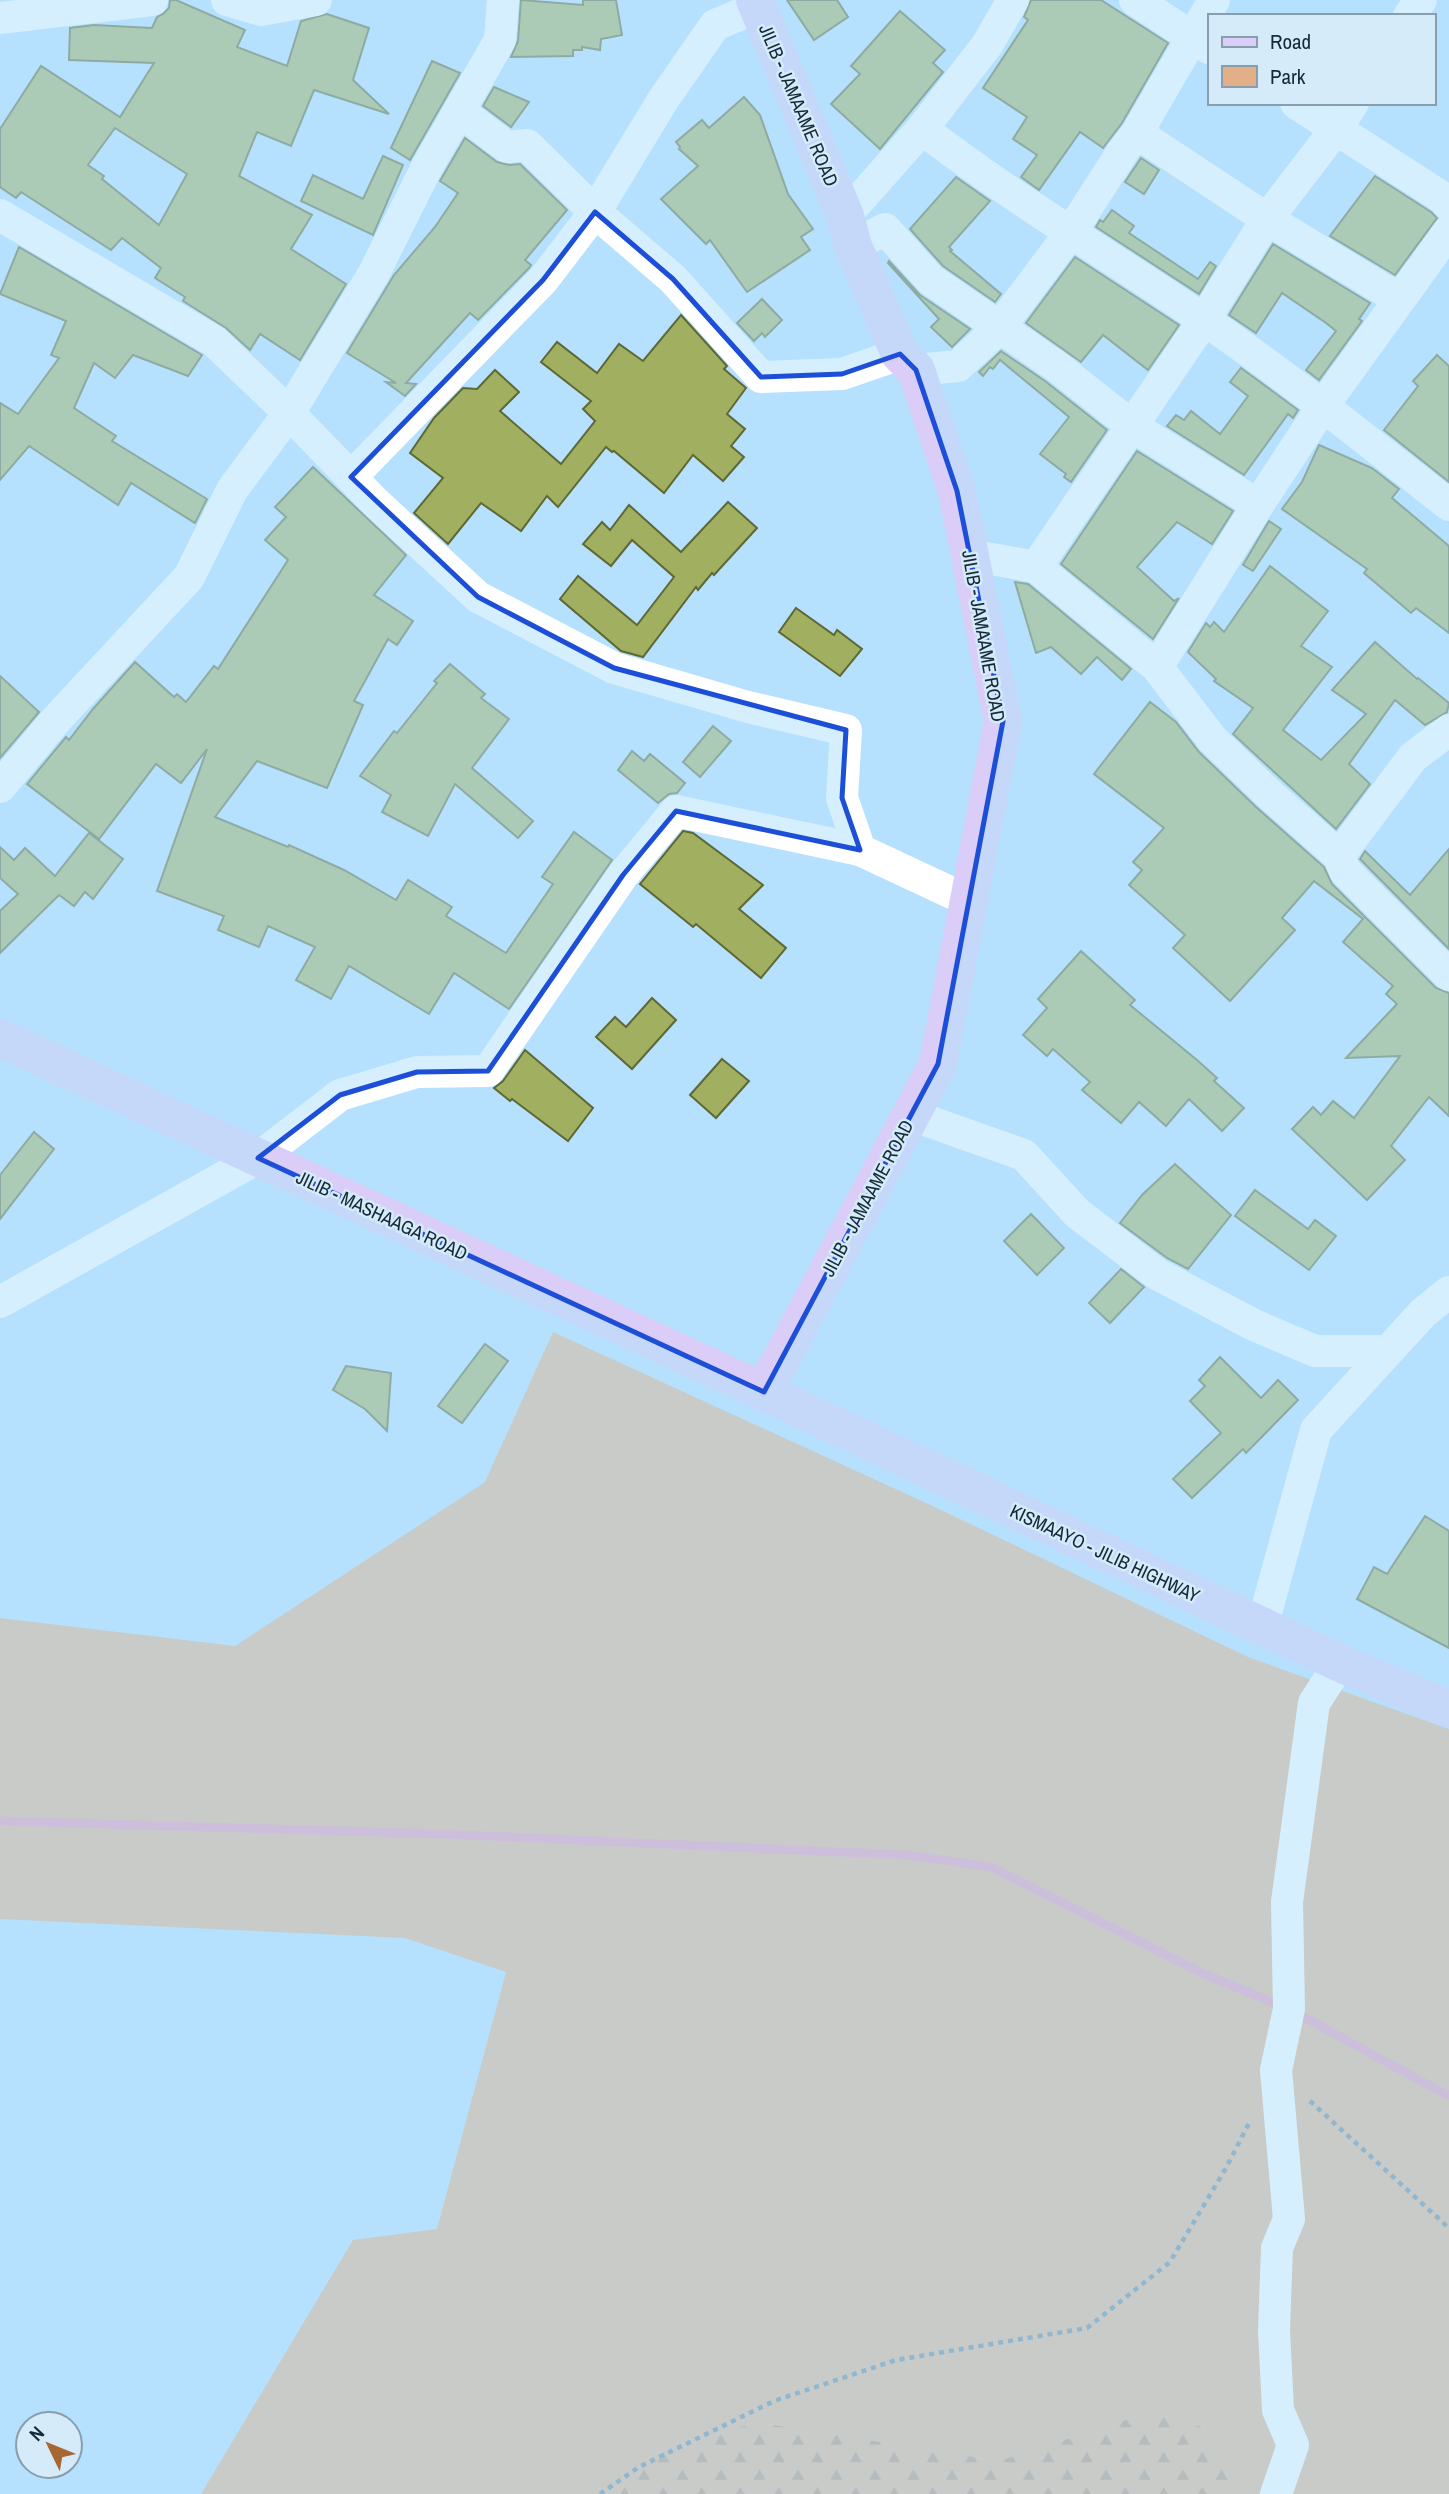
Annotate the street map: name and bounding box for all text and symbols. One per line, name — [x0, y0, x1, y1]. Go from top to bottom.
legend — [1208, 14, 1435, 105]
street label: JILIB - JAMAAME ROAD — [753, 20, 845, 190]
text: Road — [1270, 27, 1311, 56]
text: Park — [1270, 62, 1306, 91]
street label: JILIB - JAMAAME ROAD — [956, 548, 1012, 724]
street label: JILIB - JAMAAME ROAD — [815, 1115, 919, 1281]
street label: JILIB - MASHAAGA ROAD — [292, 1164, 472, 1266]
street label: KISMAAYO - JILIB HIGHWAY — [1006, 1498, 1205, 1609]
north arrow — [14, 2410, 84, 2480]
text: N — [23, 2420, 50, 2446]

